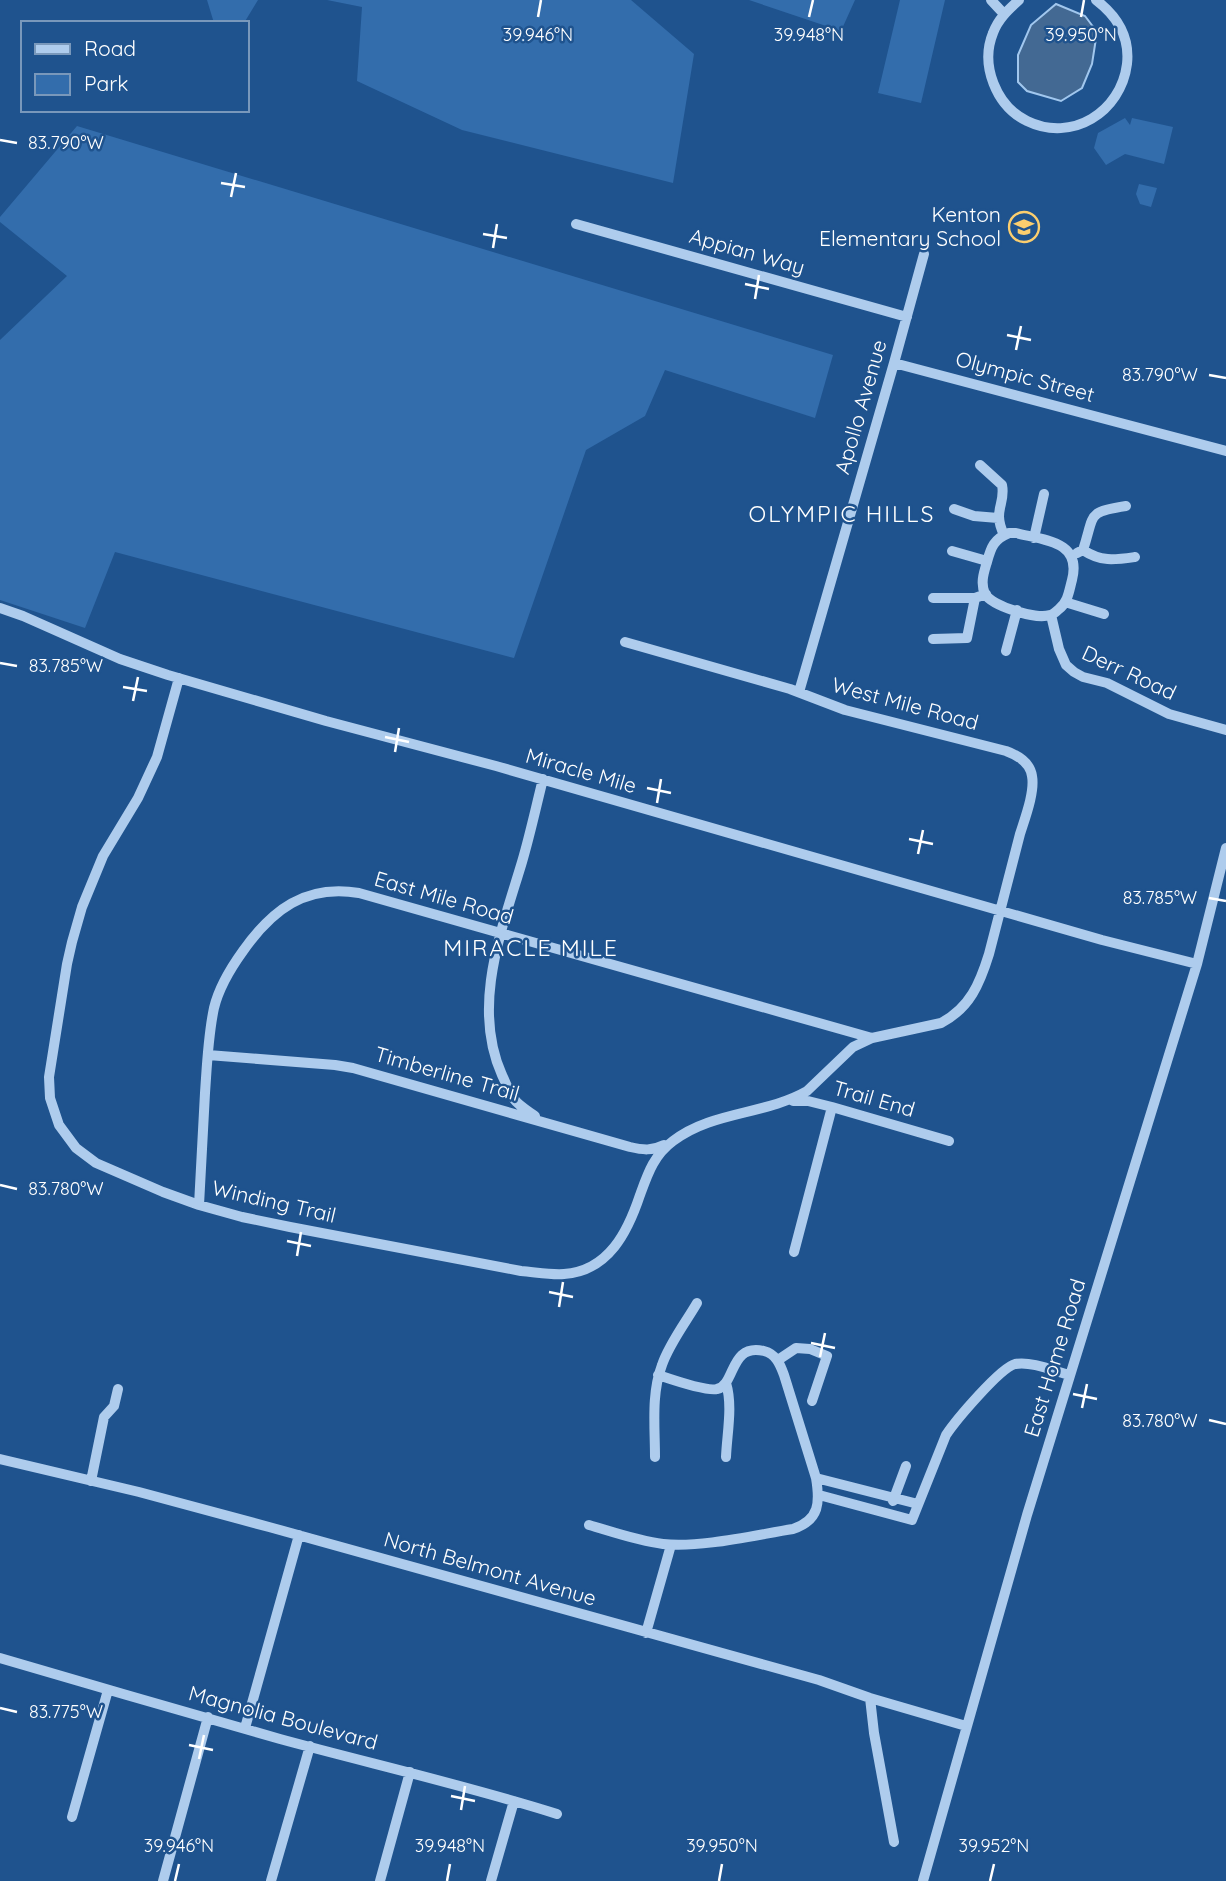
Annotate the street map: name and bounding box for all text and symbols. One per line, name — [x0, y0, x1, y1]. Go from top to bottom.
legend — [21, 21, 248, 112]
text: 39.946°N — [503, 23, 573, 46]
text: 39.948°N — [774, 23, 844, 46]
text: 39.950°N — [1045, 23, 1117, 46]
text: Road — [84, 35, 136, 61]
text: Park — [84, 70, 128, 96]
text: 83.790°W — [28, 131, 104, 154]
place label: Kenton Elementary School — [819, 201, 1001, 251]
school or university icon: Kenton Elementary School — [1007, 210, 1041, 244]
street label: Appian Way — [687, 222, 808, 280]
street label: Apollo Avenue — [828, 336, 892, 477]
street label: Olympic Street — [953, 345, 1098, 407]
text: 83.790°W — [1122, 363, 1198, 386]
district label: OLYMPIC HILLS — [749, 499, 935, 528]
street label: Derr Road — [1078, 639, 1181, 705]
text: 83.785°W — [29, 654, 103, 677]
street label: West Mile Road — [829, 671, 981, 735]
street label: Miracle Mile — [523, 742, 640, 798]
street label: East Mile Road — [372, 865, 517, 929]
text: 83.785°W — [1123, 886, 1197, 909]
district label: MIRACLE MILE — [443, 933, 619, 962]
street label: Timberline Trail — [372, 1040, 523, 1106]
street label: Trail End — [830, 1074, 918, 1122]
street label: Winding Trail — [210, 1174, 339, 1228]
text: 83.780°W — [28, 1177, 104, 1200]
street label: East Home Road — [1018, 1275, 1090, 1440]
text: 83.780°W — [1122, 1409, 1198, 1432]
street label: North Belmont Avenue — [381, 1525, 600, 1611]
street label: Magnolia Boulevard — [186, 1679, 381, 1755]
text: 83.775°W — [29, 1700, 103, 1723]
text: 39.946°N — [144, 1834, 214, 1857]
text: 39.948°N — [415, 1834, 485, 1857]
text: 39.950°N — [686, 1834, 758, 1857]
text: 39.952°N — [959, 1834, 1029, 1857]

